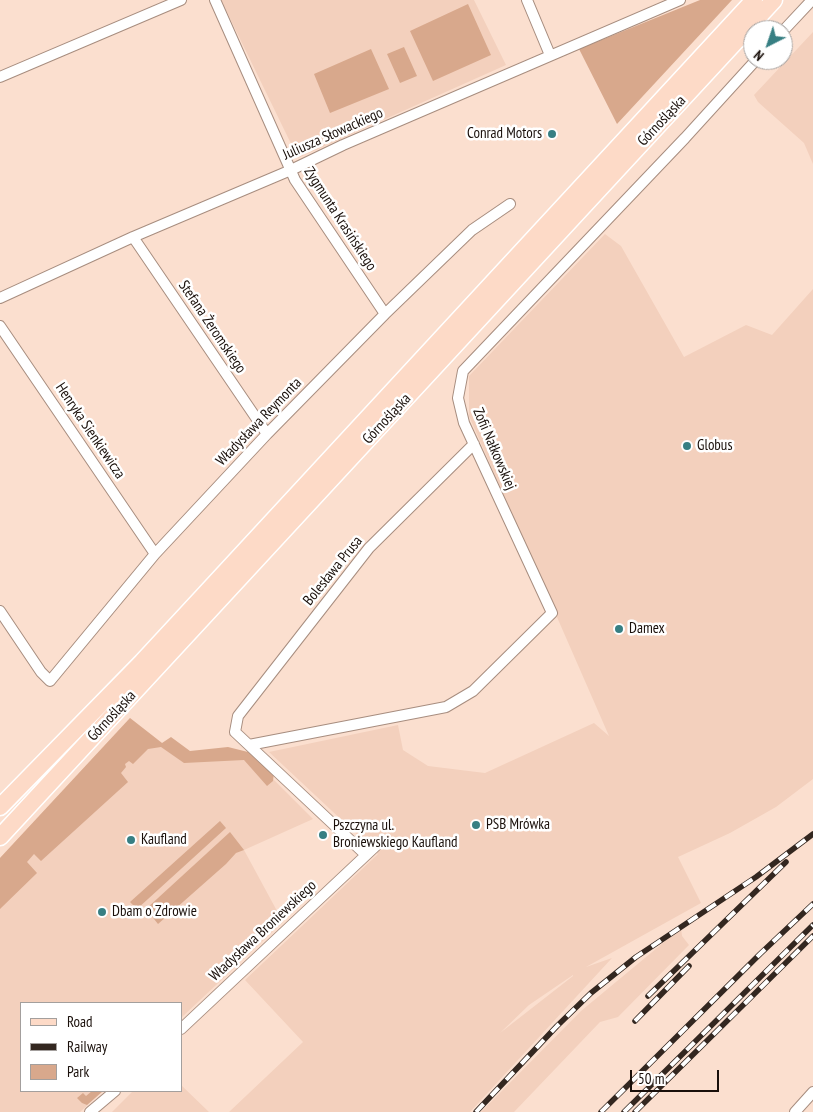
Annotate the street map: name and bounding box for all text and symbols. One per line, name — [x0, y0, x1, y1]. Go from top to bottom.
north arrow — [743, 20, 793, 70]
text: N — [750, 46, 768, 65]
street label: Górnośląska — [634, 92, 690, 150]
street label: Juliusza Słowackiego — [280, 104, 386, 164]
place label: Conrad Motors — [467, 125, 542, 143]
marker: Conrad Motors — [546, 128, 558, 140]
street label: Zygmunta Krasińskiego — [300, 164, 380, 274]
street label: Stefana Żeromskiego — [174, 277, 250, 377]
street label: Władysława Reymonta — [212, 374, 306, 470]
street label: Henryka Sienkiewicza — [51, 380, 129, 482]
street label: Górnośląska — [359, 390, 415, 448]
street label: Zofii Nałkowskiej — [469, 405, 519, 493]
place label: Globus — [697, 437, 732, 455]
marker: Globus — [681, 440, 693, 452]
street label: Bolesława Prusa — [300, 533, 366, 609]
place label: Damex — [629, 620, 665, 638]
marker: Damex — [613, 623, 625, 635]
street label: Górnośląska — [84, 687, 140, 745]
place label: PSB Mrówka — [486, 816, 550, 834]
place label: Pszczyna ul. Broniewskiego Kaufland — [333, 817, 457, 852]
marker: PSB Mrówka — [470, 819, 482, 831]
marker: Pszczyna ul. Broniewskiego Kaufland — [317, 829, 329, 841]
place label: Kaufland — [141, 831, 187, 849]
marker: Kaufland — [125, 834, 137, 846]
street label: Władysława Broniewskiego — [206, 877, 320, 985]
place label: Dbam o Zdrowie — [112, 903, 197, 921]
marker: Dbam o Zdrowie — [96, 906, 108, 918]
legend — [20, 1002, 182, 1092]
text: Road — [67, 1012, 93, 1031]
text: Railway — [67, 1037, 107, 1056]
scale bar — [633, 1060, 722, 1092]
text: Park — [67, 1062, 89, 1081]
text: 50 m — [638, 1069, 664, 1088]

